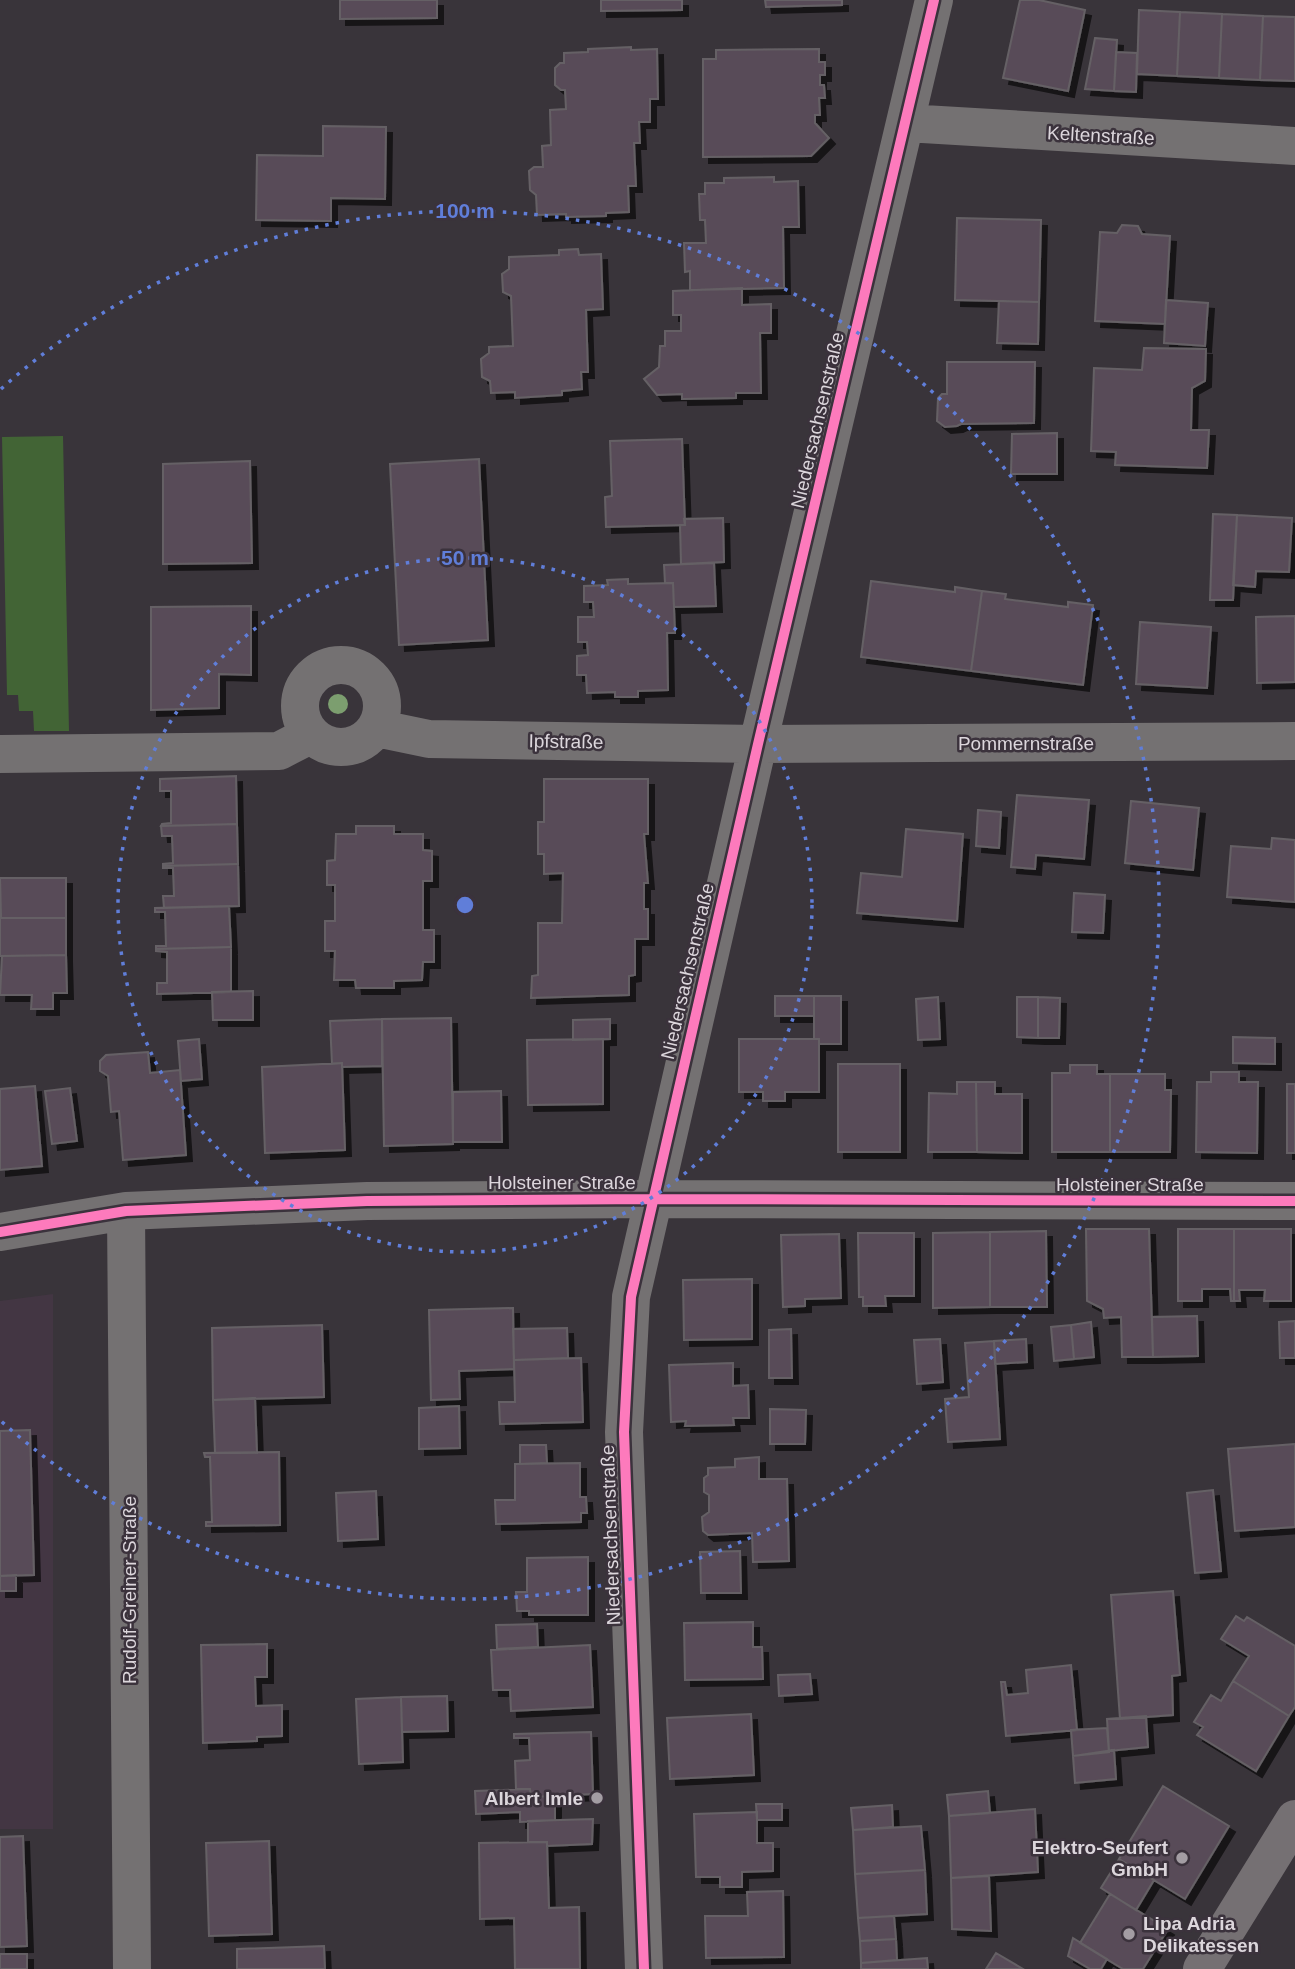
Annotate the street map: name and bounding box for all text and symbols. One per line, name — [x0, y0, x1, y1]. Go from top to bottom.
street label: Keltenstraße — [1047, 122, 1155, 149]
text: 100 m — [435, 199, 495, 222]
street label: Niedersachsenstraße — [787, 330, 848, 510]
text: 50 m — [441, 546, 489, 569]
street label: Ipfstraße — [528, 730, 604, 753]
street label: Pommernstraße — [958, 733, 1094, 754]
street label: Niedersachsenstraße — [657, 881, 718, 1061]
centre of rings — [453, 893, 477, 917]
street label: Holsteiner Straße — [488, 1172, 636, 1193]
street label: Holsteiner Straße — [1056, 1174, 1204, 1195]
street label: Niedersachsenstraße — [597, 1444, 624, 1626]
street label: Rudolf-Greiner-Straße — [119, 1496, 140, 1684]
place label: Albert Imle — [485, 1788, 583, 1809]
marker: Albert Imle — [589, 1790, 605, 1806]
place label: Elektro-Seufert GmbH — [1032, 1837, 1169, 1880]
marker: Elektro-Seufert GmbH — [1174, 1850, 1190, 1866]
place label: Lipa Adria Delikatessen — [1143, 1913, 1259, 1956]
marker: Lipa Adria Delikatessen — [1121, 1926, 1137, 1942]

